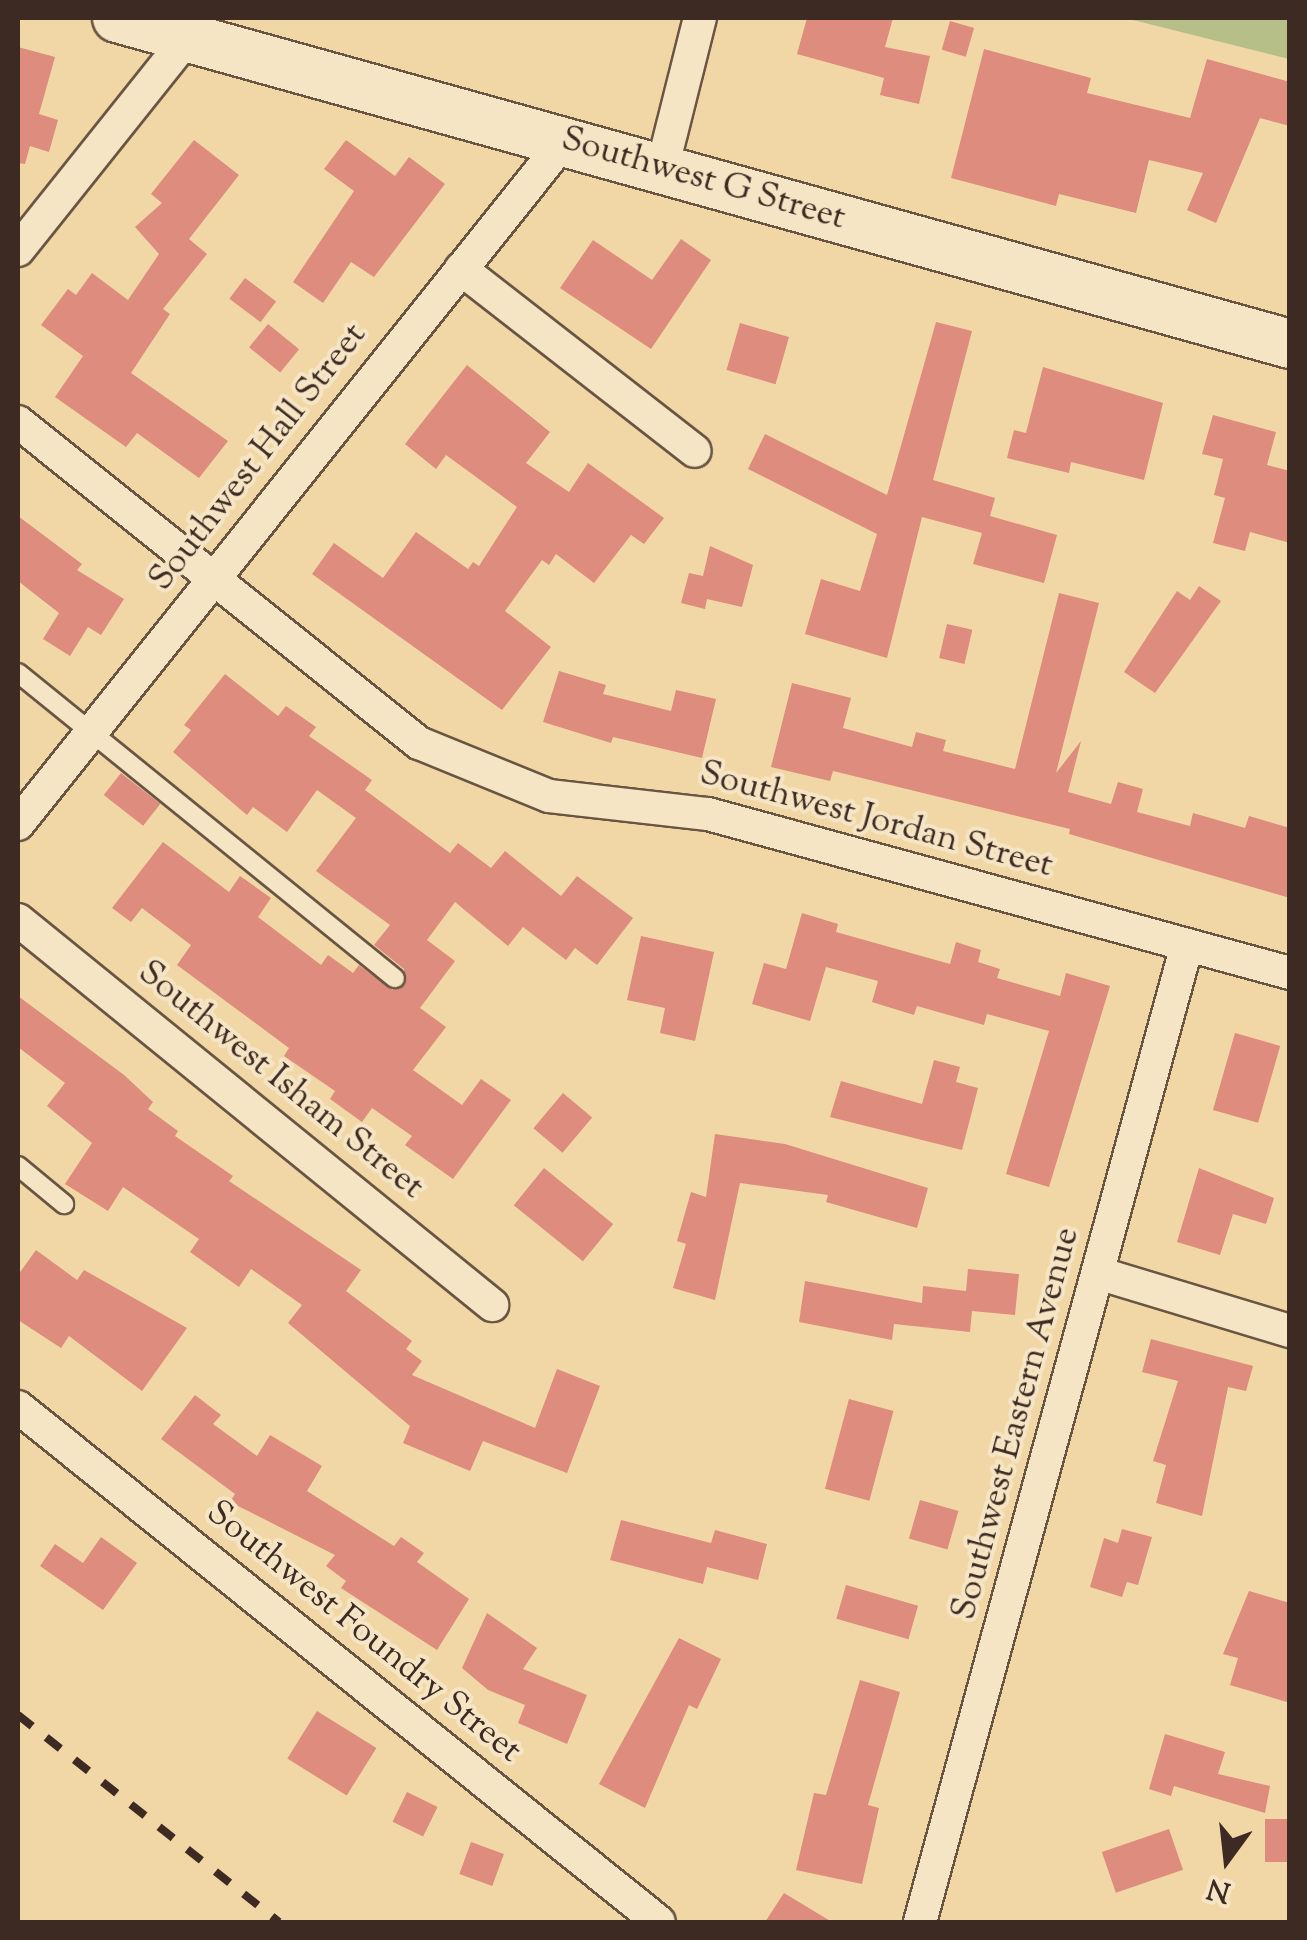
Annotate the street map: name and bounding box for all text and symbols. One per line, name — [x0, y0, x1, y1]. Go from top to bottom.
street label: Southwest G Street — [556, 119, 850, 241]
street label: Southwest Hall Street — [141, 316, 377, 600]
street label: Southwest Jordan Street — [695, 754, 1057, 888]
street label: Southwest Isham Street — [129, 953, 431, 1209]
street label: Southwest Eastern Avenue — [944, 1223, 1090, 1625]
street label: Southwest Foundry Street — [197, 1493, 529, 1773]
north arrow — [1177, 1810, 1277, 1910]
text: N — [1203, 1867, 1235, 1911]

